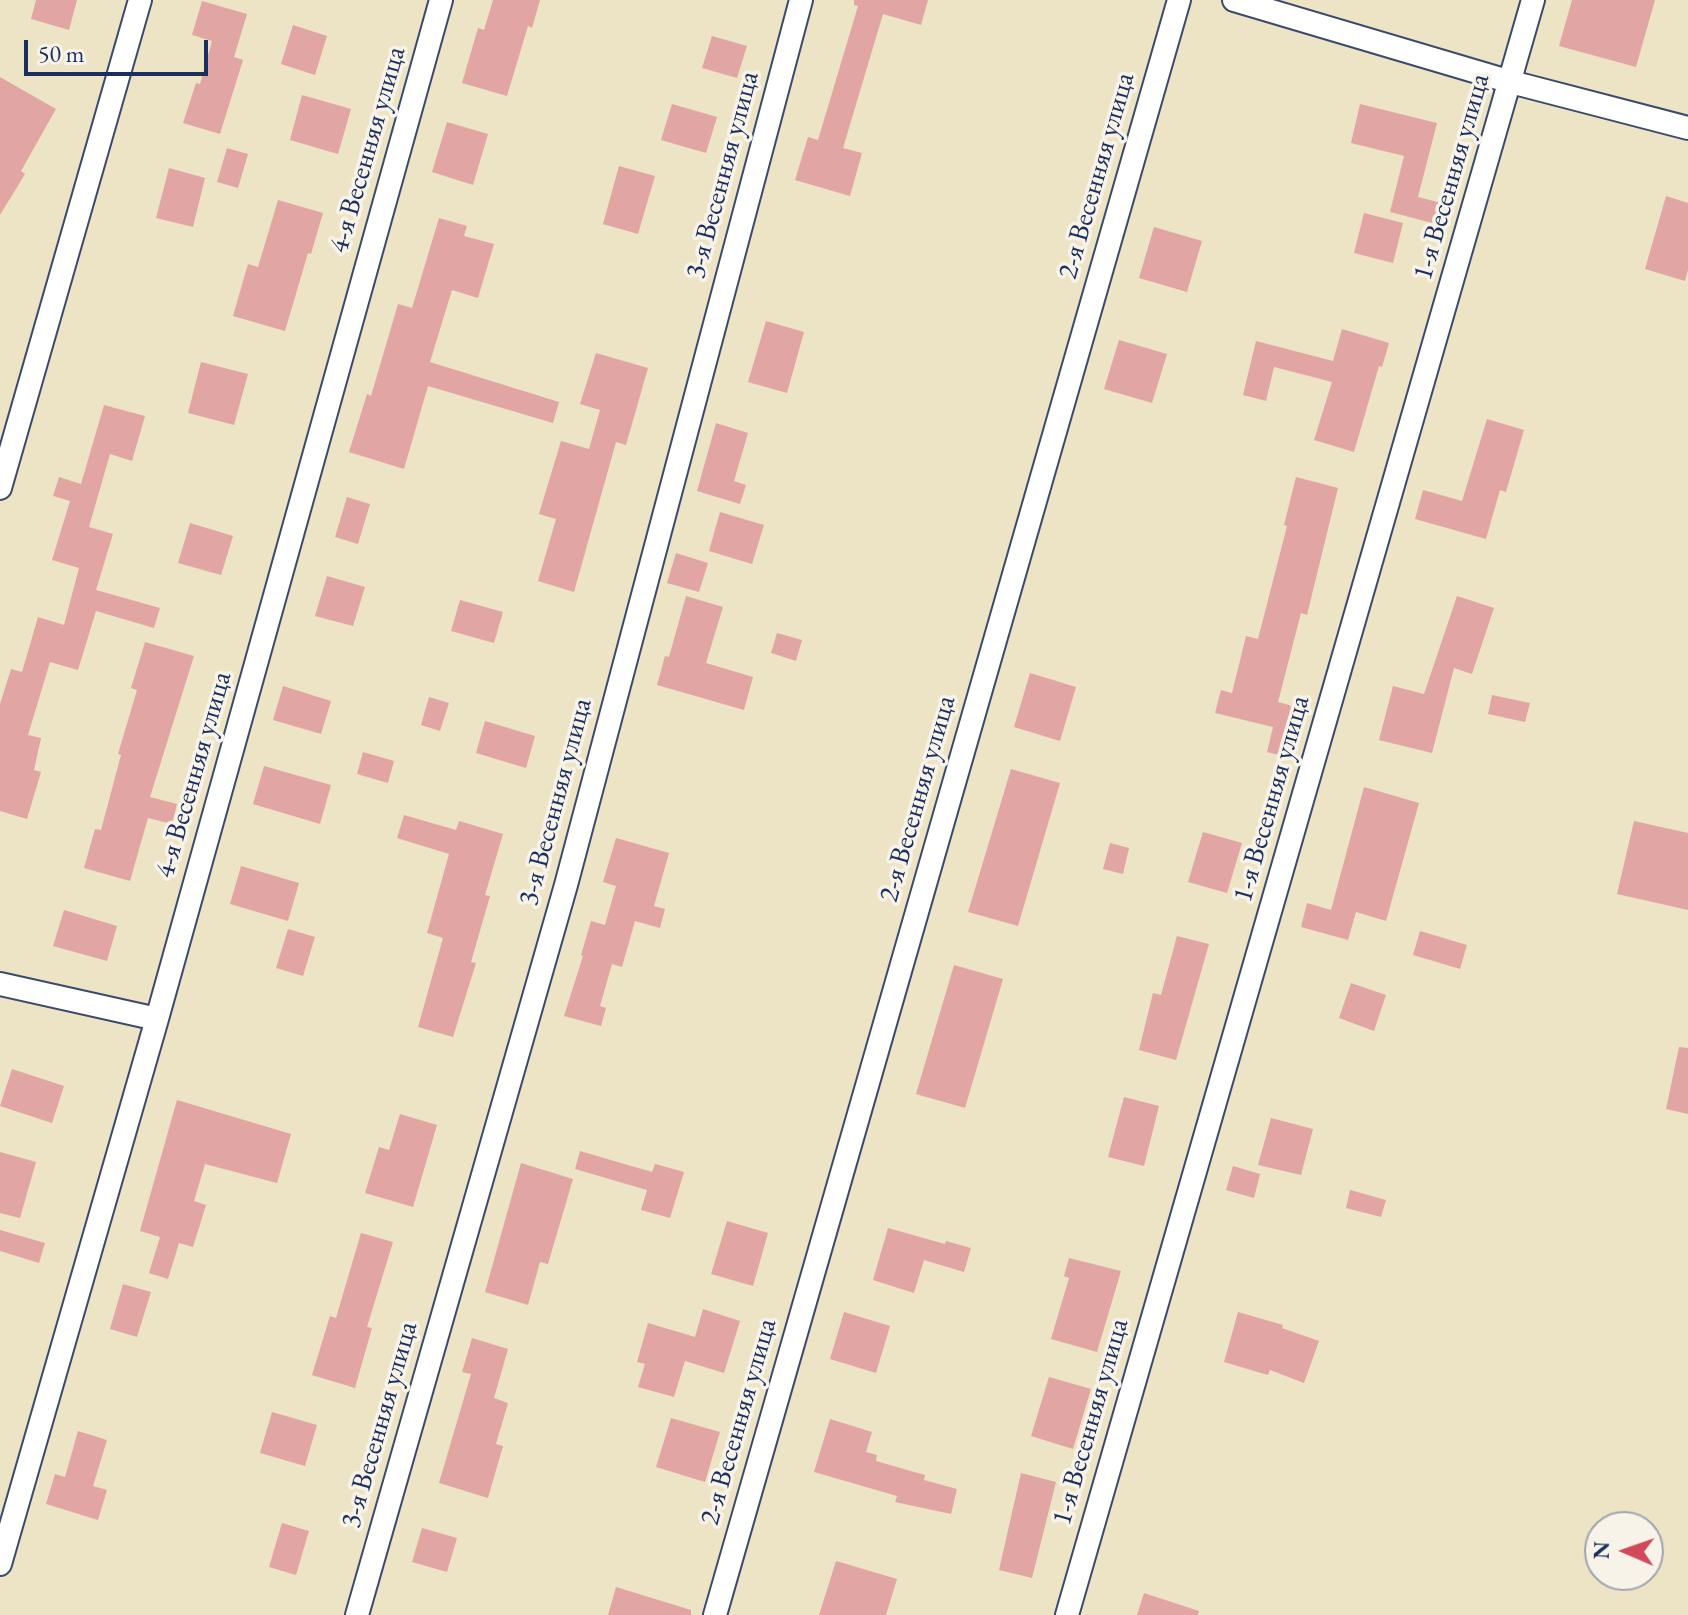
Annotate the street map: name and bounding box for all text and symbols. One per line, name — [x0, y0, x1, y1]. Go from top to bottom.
scale bar — [28, 24, 212, 74]
text: 50 m — [38, 38, 85, 69]
street label: 4-я Весенняя улица — [322, 43, 414, 257]
street label: 3-я Весенняя улица — [679, 68, 767, 282]
street label: 2-я Весенняя улица — [1051, 69, 1143, 283]
street label: 1-я Весенняя улица — [1406, 70, 1498, 284]
street label: 4-я Весенняя улица — [148, 668, 240, 882]
street label: 2-я Весенняя улица — [872, 692, 964, 906]
street label: 1-я Весенняя улица — [1226, 692, 1318, 906]
street label: 3-я Весенняя улица — [512, 695, 600, 909]
street label: 2-я Весенняя улица — [693, 1315, 785, 1529]
street label: 1-я Весенняя улица — [1045, 1315, 1137, 1529]
street label: 3-я Весенняя улица — [334, 1318, 426, 1532]
north arrow — [1584, 1511, 1664, 1591]
text: N — [1587, 1541, 1616, 1560]

